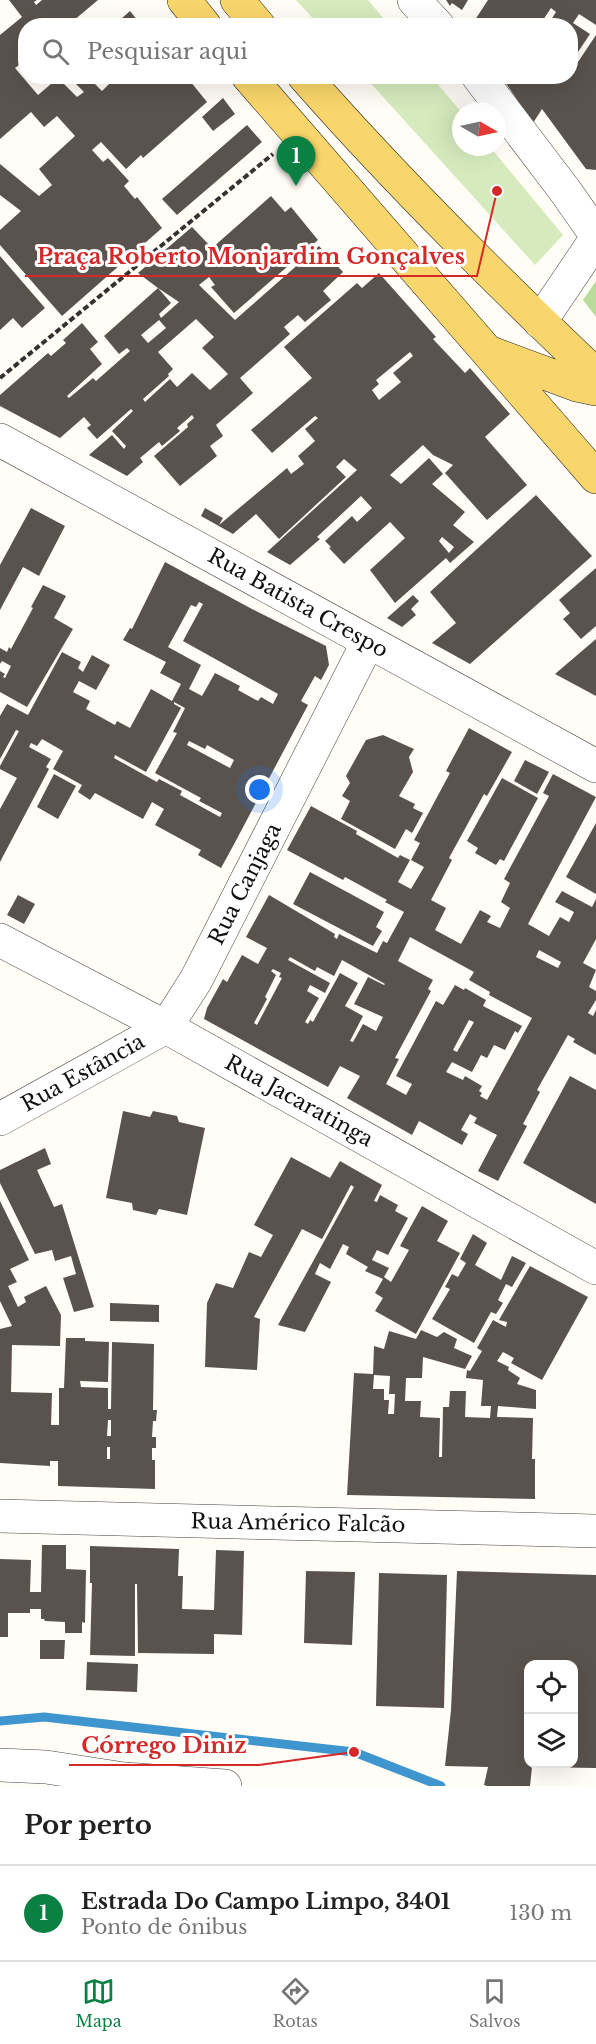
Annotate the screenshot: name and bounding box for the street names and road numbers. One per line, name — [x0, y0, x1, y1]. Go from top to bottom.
street label: Rua Batista Crespo — [203, 543, 393, 663]
street label: Rua Canjaga — [203, 818, 287, 949]
street label: Rua Estância — [17, 1028, 149, 1118]
street label: Rua Jacaratinga — [220, 1049, 378, 1153]
street label: Rua Américo Falcão — [191, 1508, 405, 1538]

